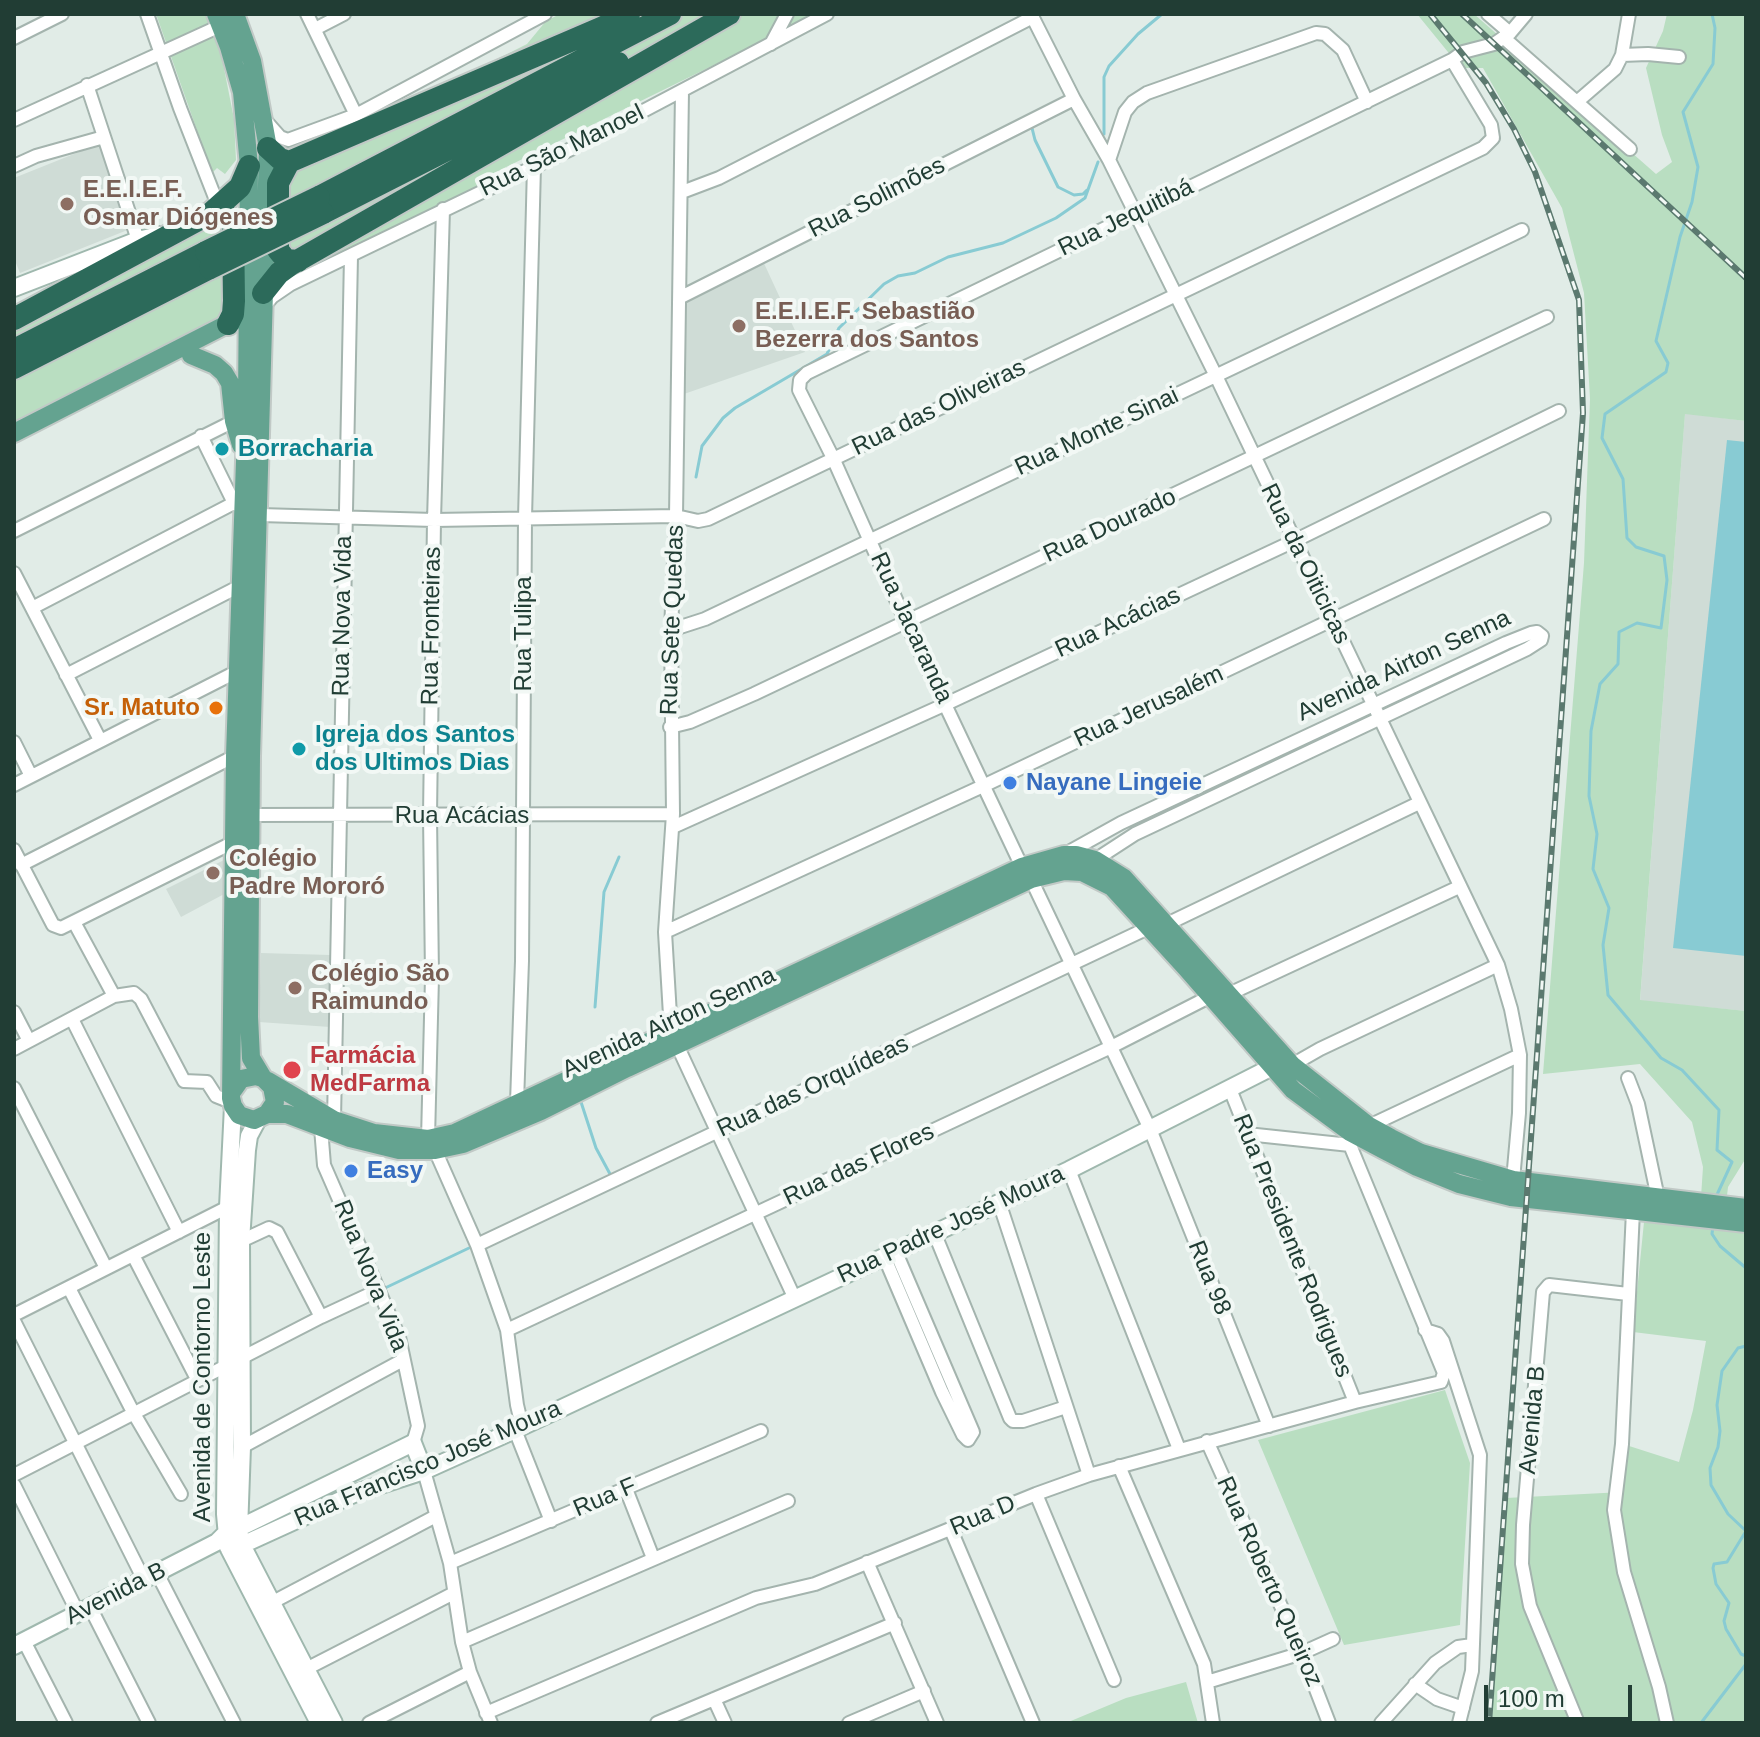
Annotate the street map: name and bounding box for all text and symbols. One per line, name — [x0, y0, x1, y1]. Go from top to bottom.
street label: Rua São Manoel — [475, 99, 649, 203]
street label: Rua Solimões — [804, 151, 950, 245]
street label: Rua Jequitibá — [1054, 173, 1198, 263]
place label: E.E.I.E.F. Osmar Diógenes — [83, 176, 274, 232]
marker: E.E.I.E.F. Osmar Diógenes — [58, 195, 76, 213]
place label: E.E.I.E.F. Sebastião Bezerra dos Santos — [755, 298, 979, 354]
marker: E.E.I.E.F. Sebastião Bezerra dos Santos — [730, 317, 748, 335]
street label: Rua das Oliveiras — [848, 354, 1030, 462]
street label: Rua Monte Sinai — [1011, 381, 1183, 483]
place label: Borracharia — [238, 435, 373, 463]
marker: Borracharia — [213, 440, 231, 458]
street label: Rua da Oiticicas — [1254, 479, 1356, 649]
street label: Rua Dourado — [1039, 483, 1181, 569]
street label: Rua Sete Quedas — [655, 524, 691, 716]
street label: Rua Nova Vida — [327, 535, 359, 697]
street label: Rua Fronteiras — [416, 546, 448, 706]
street label: Rua Jacaranda — [864, 548, 958, 708]
street label: Rua Tulipa — [510, 576, 538, 692]
street label: Rua Acácias — [1051, 581, 1185, 665]
street label: Avenida Airton Senna — [1293, 604, 1515, 728]
street label: Rua Jerusalém — [1070, 660, 1228, 754]
place label: Sr. Matuto — [84, 694, 200, 722]
marker: Sr. Matuto — [207, 699, 225, 717]
place label: Igreja dos Santos dos Ultimos Dias — [315, 721, 515, 777]
marker: Igreja dos Santos dos Ultimos Dias — [290, 740, 308, 758]
place label: Nayane Lingeie — [1026, 769, 1202, 797]
marker: Nayane Lingeie — [1001, 774, 1019, 792]
street label: Rua Acácias — [395, 802, 529, 830]
place label: Colégio Padre Mororó — [229, 845, 385, 901]
marker: Colégio Padre Mororó — [204, 864, 222, 882]
place label: Colégio São Raimundo — [311, 960, 450, 1016]
street label: Avenida Airton Senna — [558, 961, 780, 1085]
marker: Colégio São Raimundo — [286, 979, 304, 997]
street label: Rua das Orquídeas — [713, 1030, 913, 1144]
place label: Farmácia MedFarma — [310, 1042, 430, 1098]
marker: Farmácia MedFarma — [281, 1059, 303, 1081]
street label: Rua Presidente Rodrigues — [1226, 1110, 1358, 1382]
street label: Rua das Flores — [779, 1118, 939, 1212]
place label: Easy — [367, 1157, 423, 1185]
street label: Rua Padre José Moura — [833, 1160, 1069, 1290]
marker: Easy — [342, 1162, 360, 1180]
street label: Rua Nova Vida — [326, 1196, 414, 1356]
street label: Avenida de Contorno Leste — [189, 1232, 217, 1522]
street label: Rua 98 — [1181, 1237, 1237, 1319]
street label: Avenida B — [1514, 1364, 1552, 1476]
street label: Rua Francisco José Moura — [290, 1395, 566, 1533]
street label: Rua F — [569, 1472, 641, 1524]
street label: Rua Roberto Queiroz — [1210, 1473, 1328, 1691]
street label: Rua D — [946, 1489, 1020, 1543]
street label: Avenida B — [61, 1556, 171, 1632]
scale bar — [1488, 1669, 1636, 1719]
text: 100 m — [1498, 1685, 1565, 1712]

